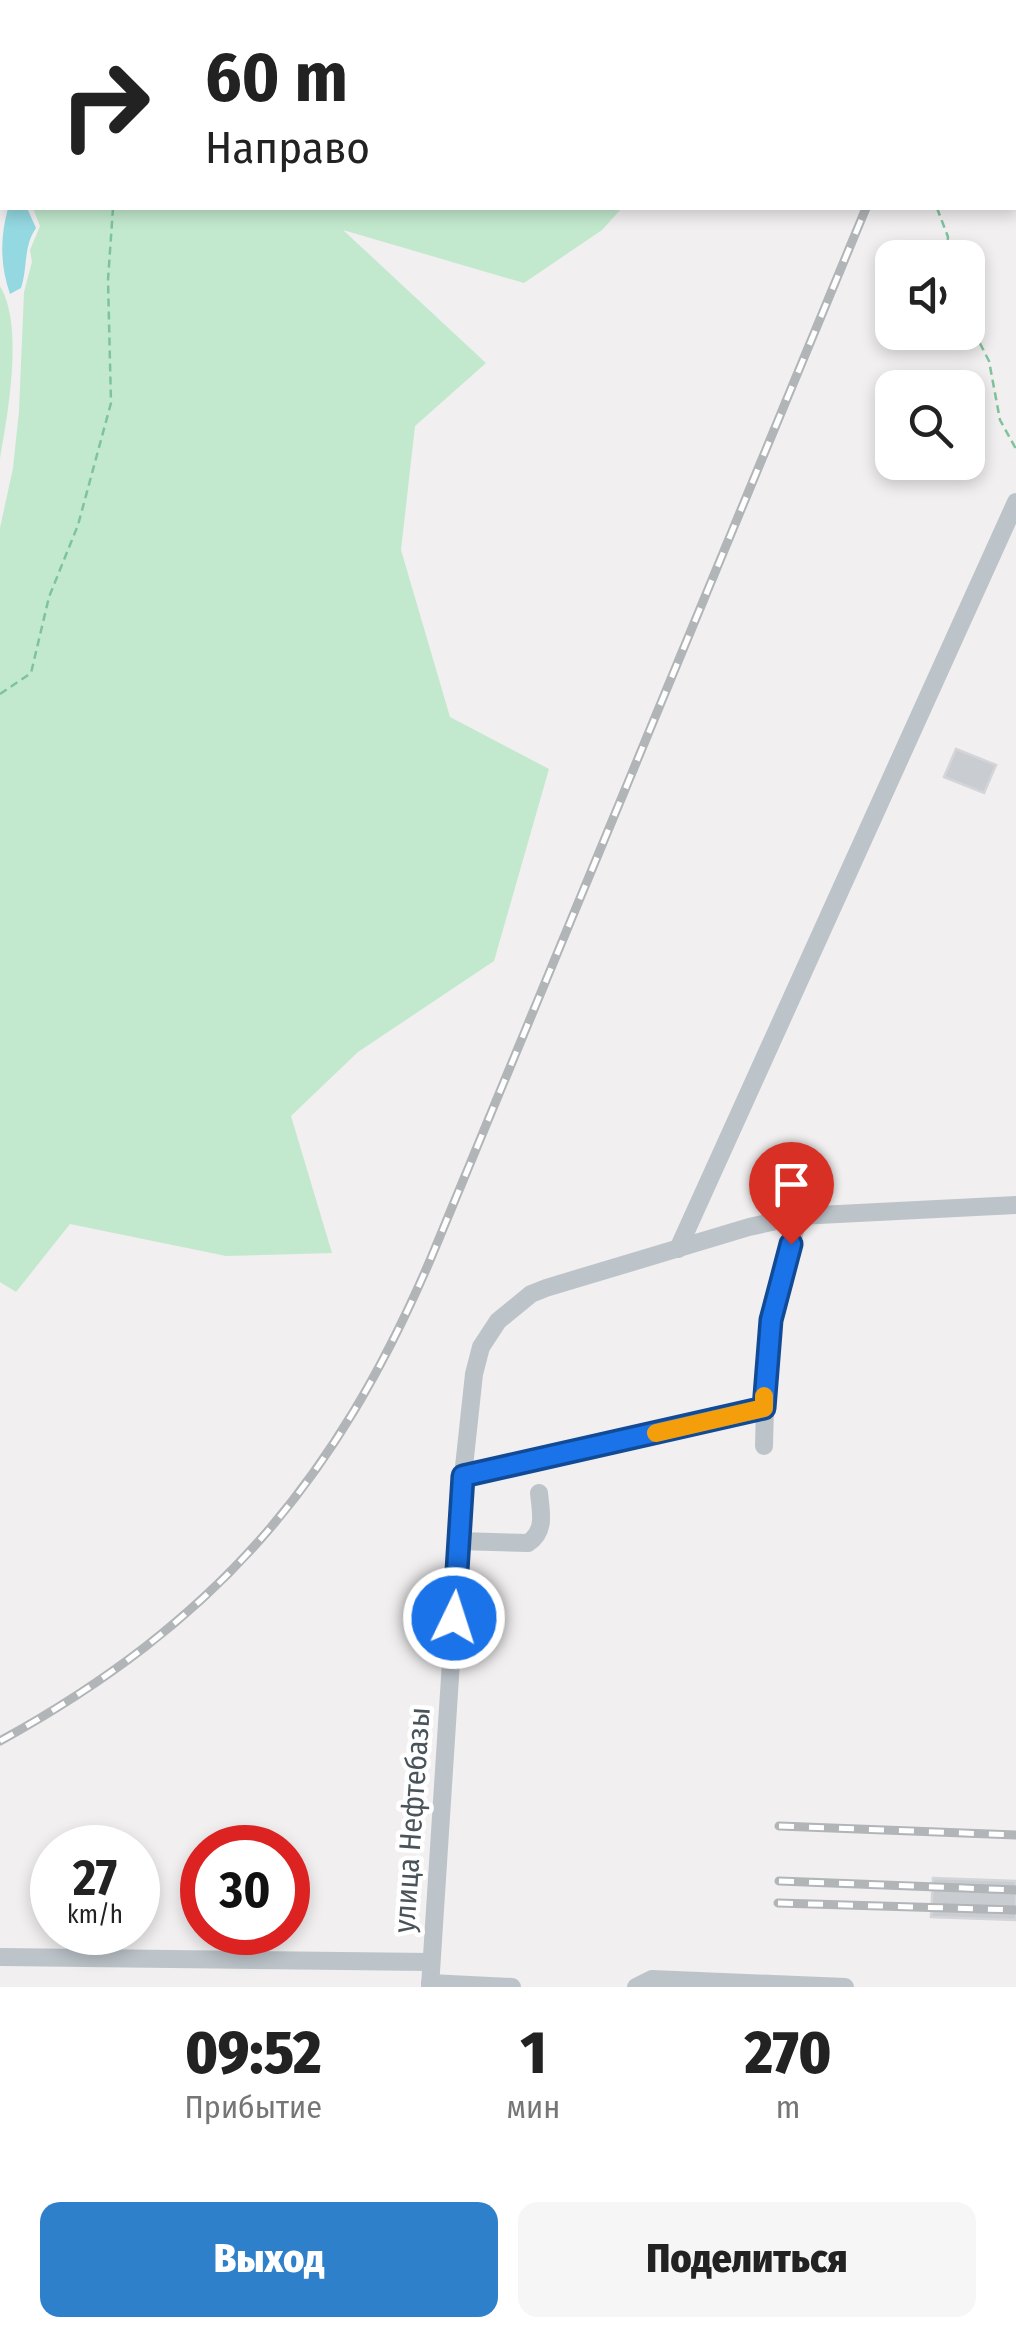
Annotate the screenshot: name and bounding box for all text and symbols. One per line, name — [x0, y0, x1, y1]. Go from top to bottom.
text: 60 m — [205, 36, 348, 120]
icon: right — [40, 40, 170, 170]
text: Направо — [205, 121, 370, 175]
map controls — [875, 240, 985, 480]
button: sound — [875, 240, 985, 350]
button: search — [875, 370, 985, 480]
pin — [749, 1142, 834, 1245]
icon: arrive — [764, 1157, 819, 1212]
position arrow — [402, 1566, 506, 1670]
street label: улица Нефтебазы — [386, 1706, 438, 1934]
speed limit sign: 30 — [180, 1825, 310, 1955]
text: 27 — [73, 1848, 117, 1908]
text: km/h — [67, 1900, 123, 1930]
text: 09:52 — [185, 2017, 321, 2089]
text: 1 — [520, 2017, 546, 2089]
text: 270 — [745, 2017, 831, 2089]
text: Прибытие — [185, 2088, 322, 2126]
text: мин — [507, 2088, 560, 2126]
text: m — [776, 2088, 800, 2126]
button: Выход — [40, 2202, 498, 2317]
button: Поделиться — [518, 2202, 976, 2317]

